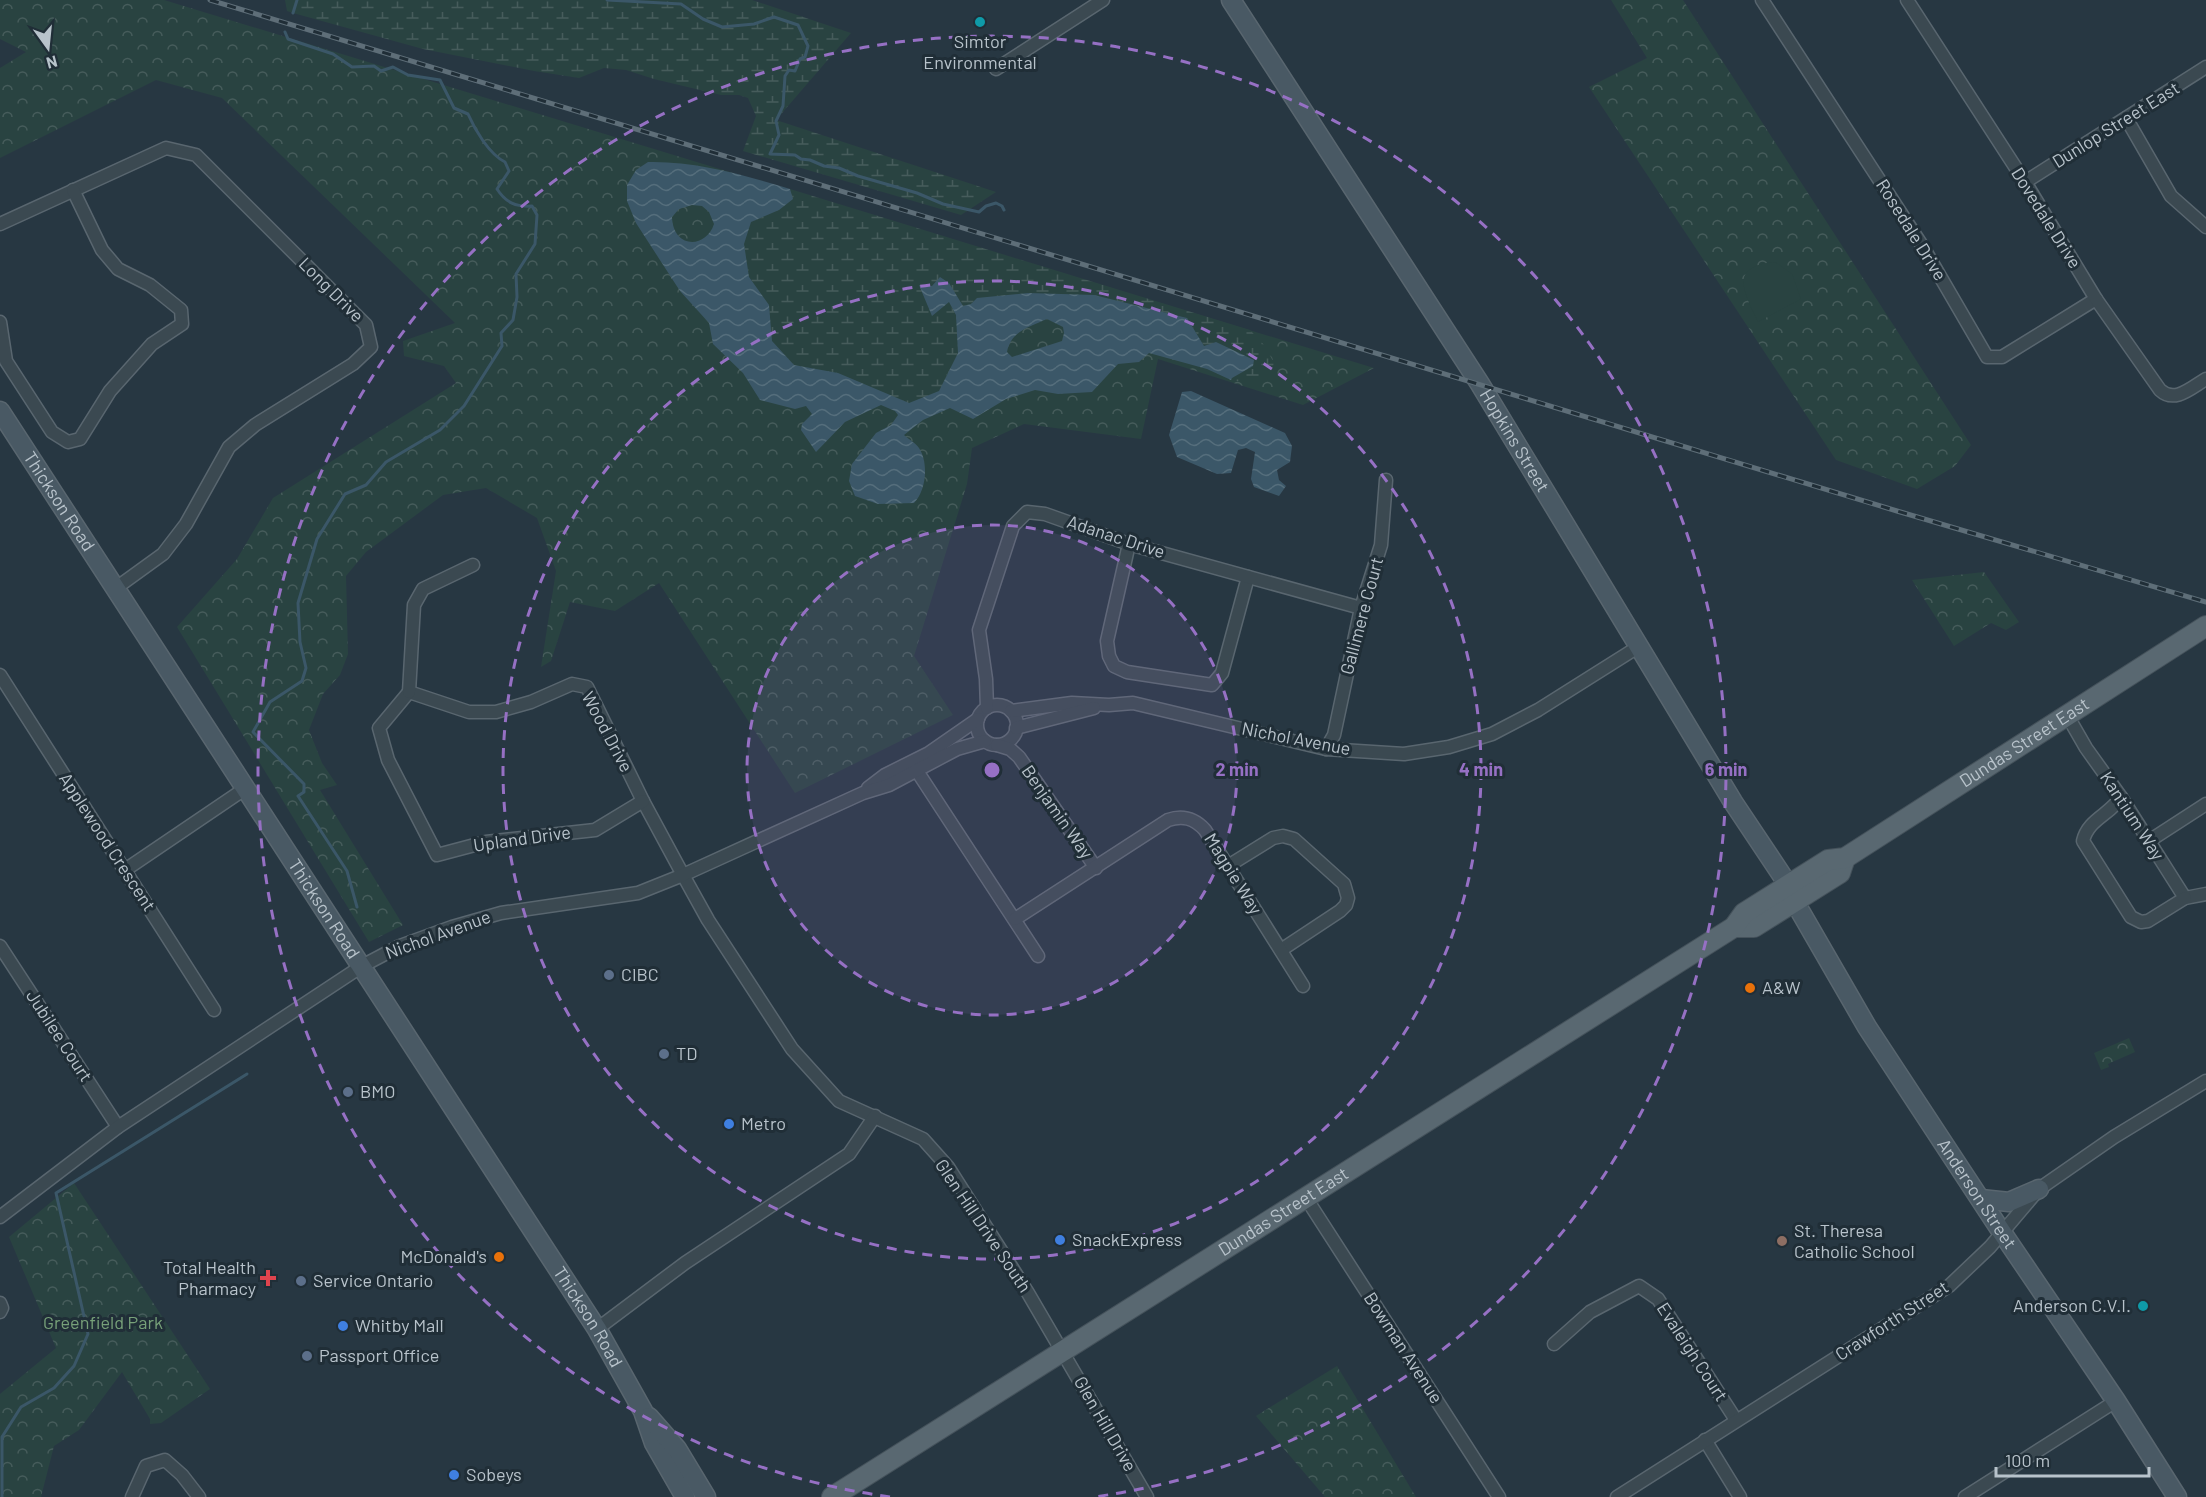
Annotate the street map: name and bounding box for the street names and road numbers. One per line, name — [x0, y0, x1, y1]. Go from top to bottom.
street label: Dunlop Street East — [2048, 76, 2183, 172]
street label: Dovedale Drive — [2007, 163, 2087, 272]
street label: Rosedale Drive — [1872, 175, 1952, 284]
street label: Long Drive — [295, 252, 369, 326]
street label: Hopkins Street — [1476, 385, 1555, 496]
street label: Thickson Road — [19, 447, 100, 555]
street label: Adanac Drive — [1065, 510, 1168, 562]
street label: Gallimere Court — [1335, 555, 1387, 677]
street label: Wood Drive — [577, 687, 638, 776]
street label: Dundas Street East — [1955, 692, 2093, 791]
street label: Nichol Avenue — [1240, 717, 1353, 759]
street label: Benjamin Way — [1017, 760, 1098, 863]
street label: Kantium Way — [2096, 767, 2170, 864]
street label: Applewood Crescent — [55, 768, 161, 915]
street label: Upland Drive — [472, 820, 572, 856]
street label: Magpie Way — [1200, 829, 1267, 918]
street label: Thickson Road — [284, 854, 365, 962]
street label: Nichol Avenue — [382, 905, 493, 963]
street label: Jubilee Court — [22, 985, 98, 1086]
street label: Anderson Street — [1933, 1134, 2022, 1253]
street label: Glen Hill Drive South — [931, 1155, 1037, 1296]
street label: Dundas Street East — [1214, 1162, 1352, 1260]
street label: Thickson Road — [549, 1262, 628, 1371]
street label: Crawforth Street — [1831, 1275, 1952, 1365]
street label: Bowman Avenue — [1360, 1288, 1448, 1407]
street label: Evaleigh Court — [1653, 1298, 1733, 1405]
street label: Glen Hill Drive — [1070, 1372, 1142, 1475]

